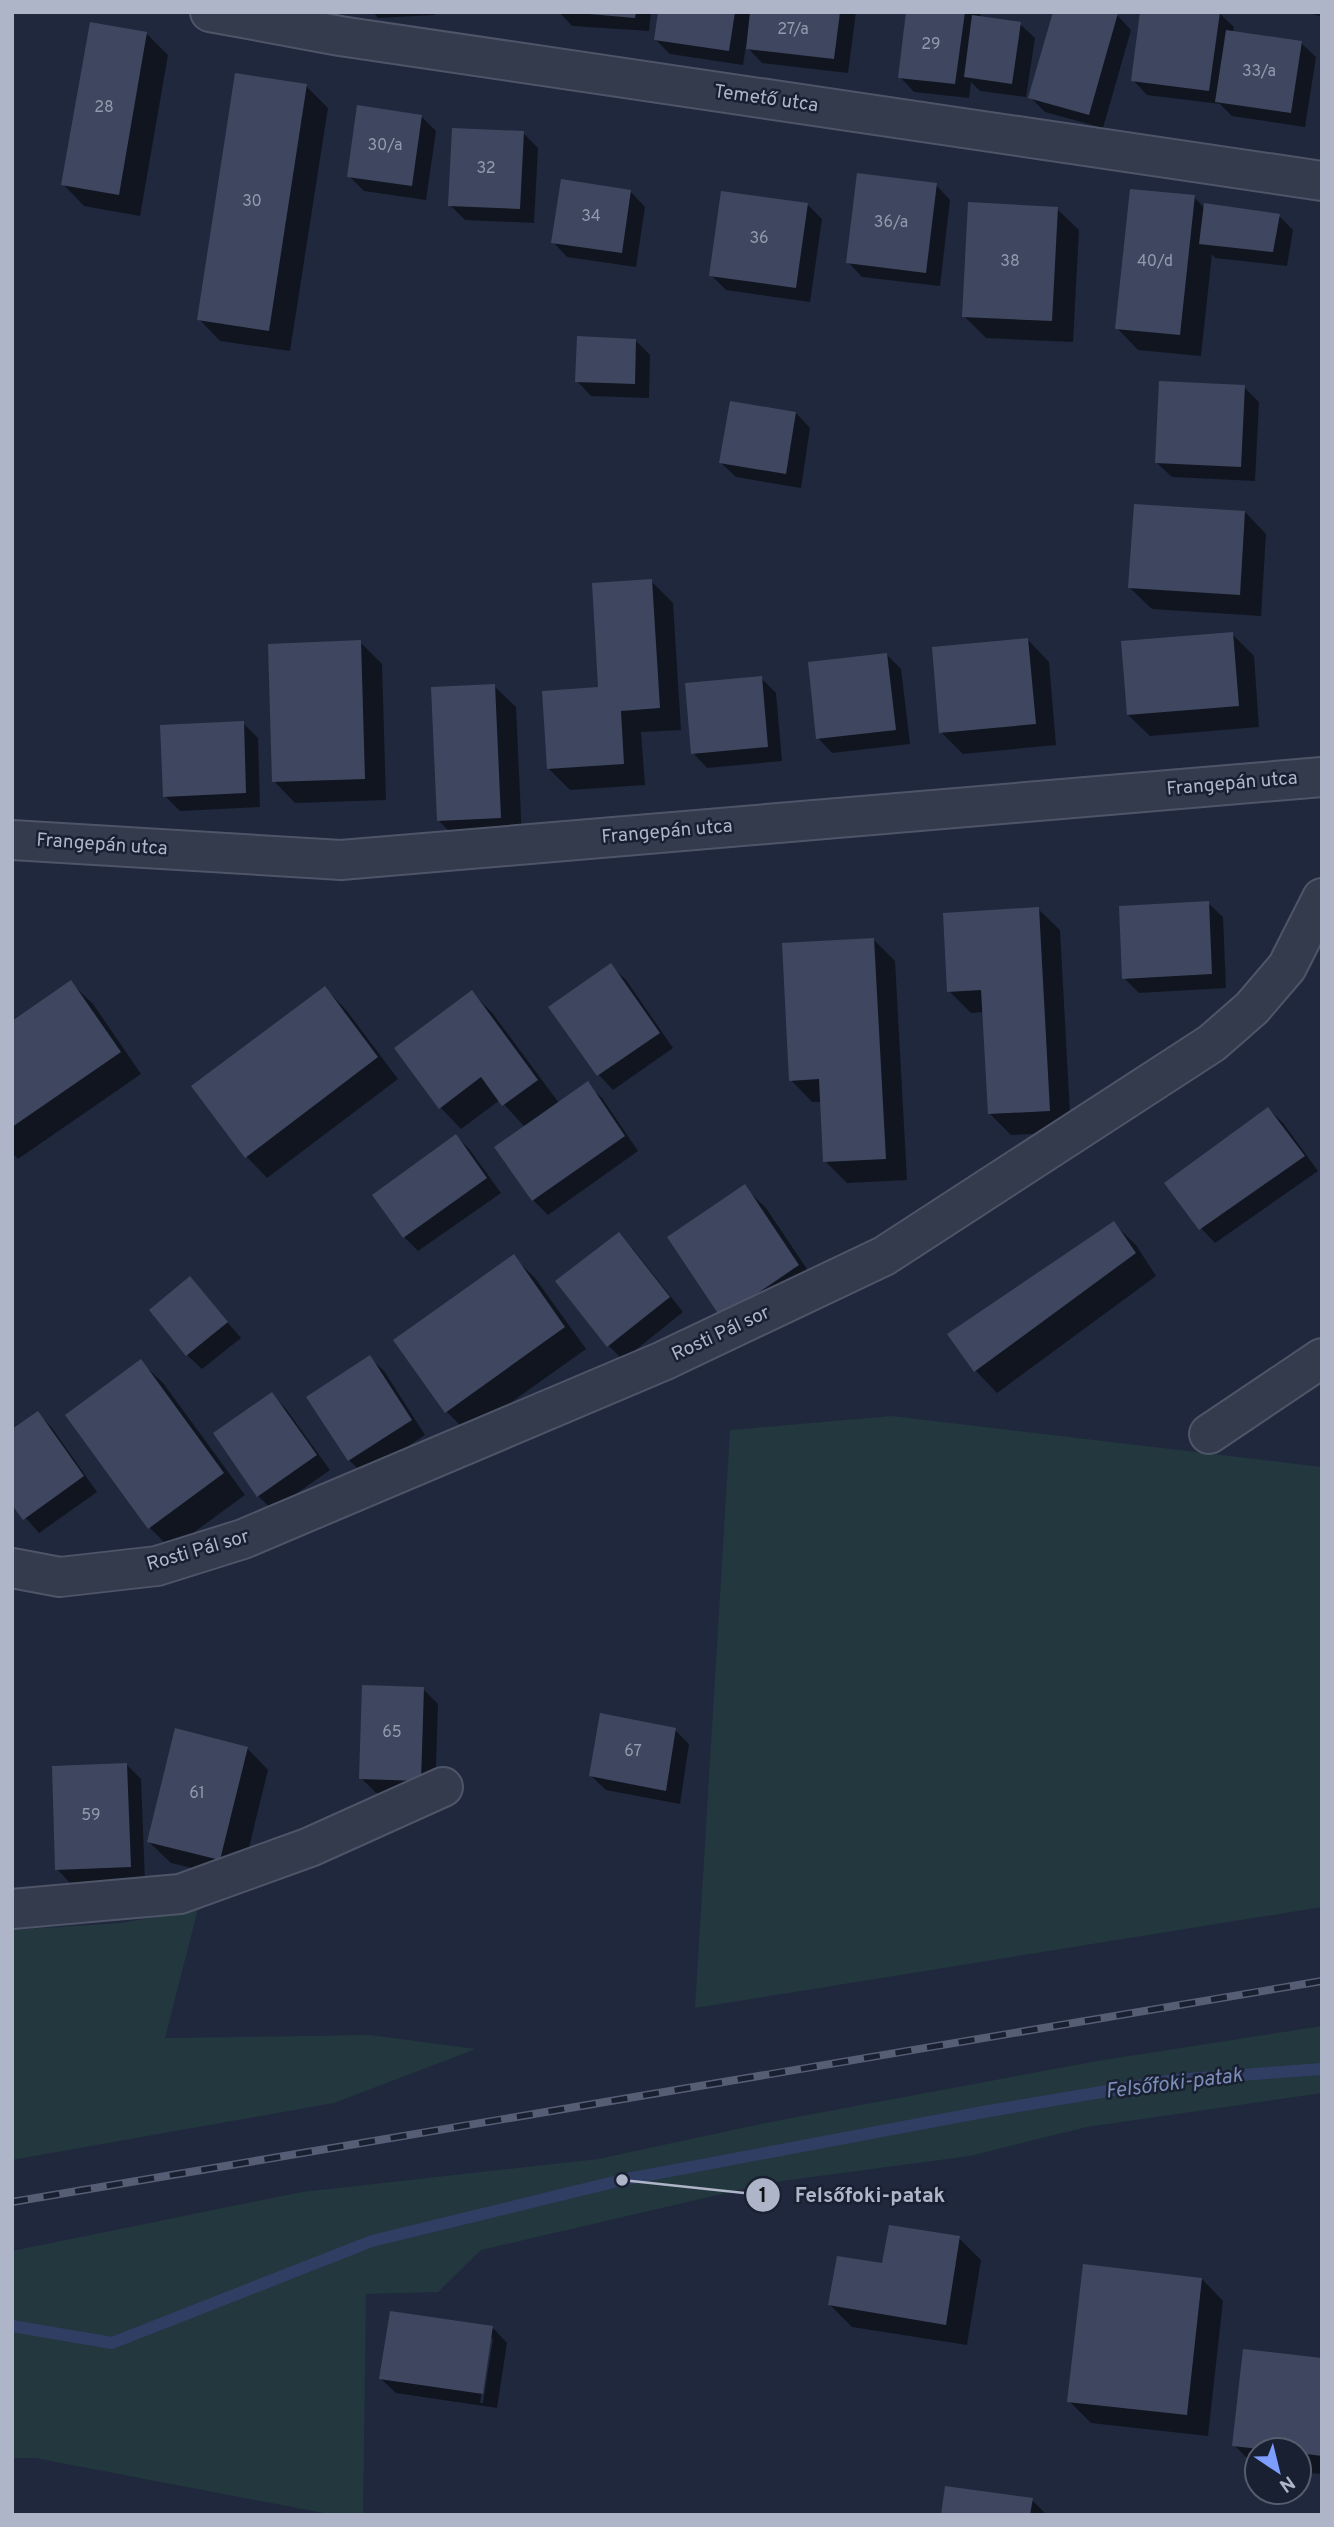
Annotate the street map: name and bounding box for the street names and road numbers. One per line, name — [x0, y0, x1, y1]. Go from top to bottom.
street label: Temető utca — [712, 80, 820, 118]
street label: Frangepán utca — [1166, 766, 1298, 802]
street label: Frangepán utca — [601, 814, 733, 850]
street label: Frangepán utca — [36, 828, 168, 862]
street label: Rosti Pál sor — [668, 1301, 774, 1367]
street label: Rosti Pál sor — [144, 1525, 253, 1577]

